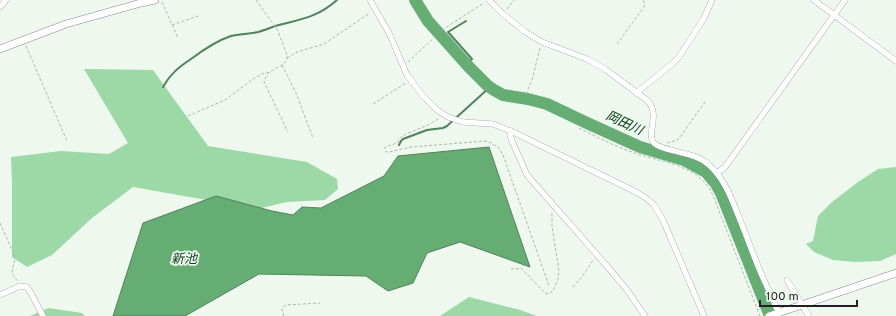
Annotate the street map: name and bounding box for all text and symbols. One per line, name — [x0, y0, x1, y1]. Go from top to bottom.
water label: 岡田川 — [603, 109, 647, 140]
water label: 新池 — [171, 252, 199, 268]
scale bar — [760, 282, 857, 308]
text: 100 m — [766, 289, 799, 305]

